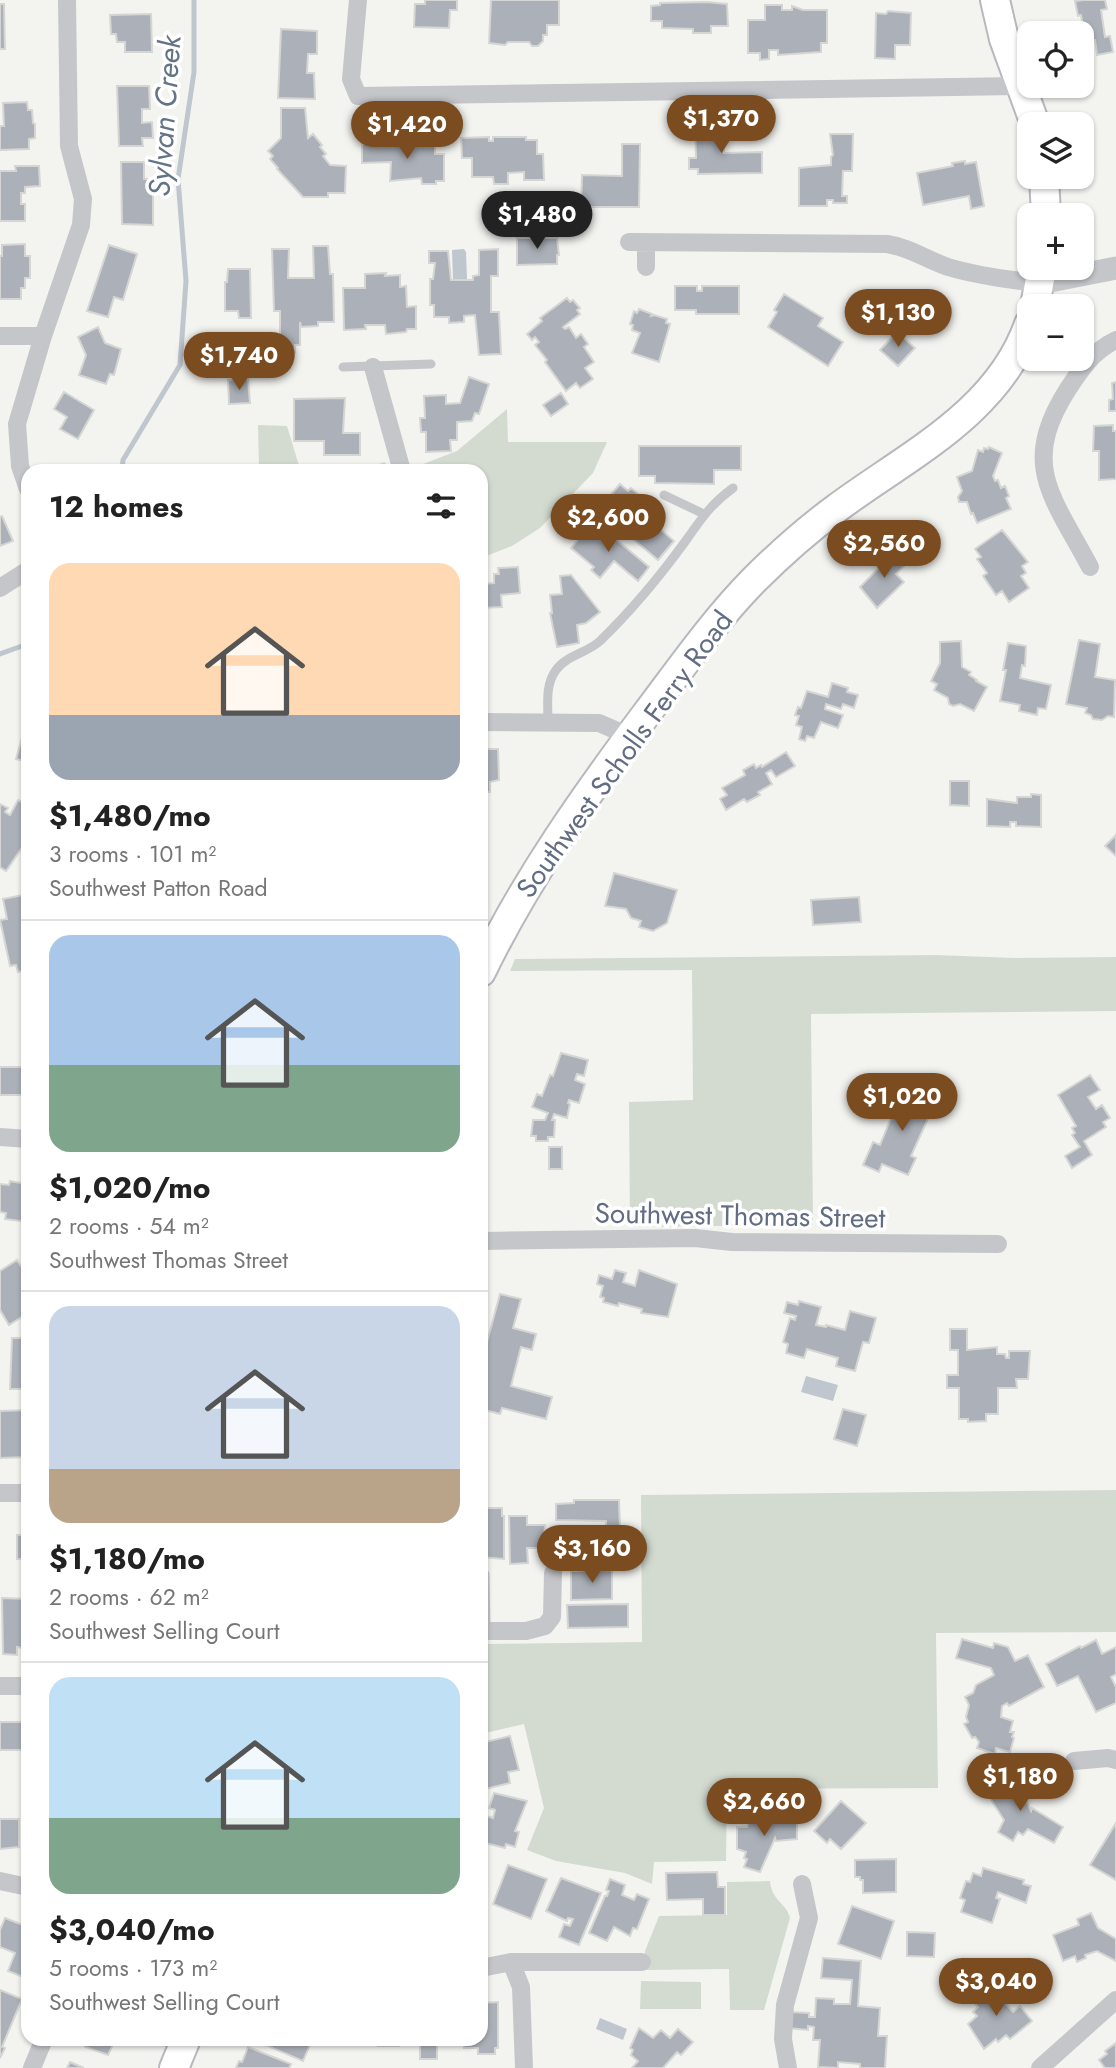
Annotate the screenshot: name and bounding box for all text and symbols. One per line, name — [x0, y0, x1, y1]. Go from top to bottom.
map controls — [1017, 21, 1094, 371]
button: locate — [1017, 21, 1094, 98]
water label: Sylvan Creek — [137, 33, 192, 198]
pin: $1,370 — [664, 96, 778, 155]
text: $1,370 — [683, 101, 759, 135]
pin: $1,420 — [350, 102, 464, 161]
text: $1,420 — [367, 107, 447, 141]
button: layers — [1017, 112, 1094, 189]
pin: $1,480 — [480, 191, 594, 251]
text: $1,480 — [497, 197, 577, 231]
button: + — [1017, 203, 1094, 280]
pin: $1,130 — [841, 290, 955, 349]
button: − — [1017, 294, 1094, 371]
text: $1,130 — [861, 295, 935, 329]
pin: $1,740 — [182, 332, 296, 392]
text: $1,740 — [200, 338, 278, 372]
text: 12 homes — [49, 485, 183, 528]
icon: filters — [422, 487, 460, 525]
pin: $2,600 — [551, 494, 665, 554]
text: $2,600 — [567, 500, 649, 534]
pin: $2,560 — [827, 520, 941, 580]
text: $2,560 — [843, 526, 925, 560]
street label: Southwest Scholls Ferry Road — [506, 602, 743, 906]
icon: home — [192, 608, 318, 734]
text: $1,480/mo — [49, 794, 211, 837]
text: 3 rooms · 101 m² — [49, 837, 216, 871]
text: Southwest Patton Road — [49, 871, 268, 905]
icon: home — [192, 980, 318, 1106]
pin: $1,020 — [845, 1074, 959, 1133]
text: $1,020 — [862, 1079, 942, 1113]
text: $1,020/mo — [49, 1166, 211, 1209]
street label: Southwest Thomas Street — [594, 1192, 886, 1239]
text: 2 rooms · 54 m² — [49, 1209, 209, 1243]
text: Southwest Thomas Street — [49, 1243, 288, 1277]
icon: home — [192, 1351, 318, 1477]
pin: $3,160 — [535, 1526, 649, 1585]
text: $3,160 — [553, 1531, 631, 1565]
text: $1,180/mo — [49, 1537, 205, 1580]
text: 2 rooms · 62 m² — [49, 1580, 209, 1614]
text: Southwest Selling Court — [49, 1614, 279, 1648]
icon: home — [192, 1722, 318, 1848]
pin: $1,180 — [963, 1754, 1077, 1813]
text: $1,180 — [983, 1759, 1057, 1793]
pin: $2,660 — [707, 1778, 821, 1838]
text: $2,660 — [723, 1784, 805, 1818]
text: $3,040/mo — [49, 1908, 215, 1951]
text: 5 rooms · 173 m² — [49, 1951, 217, 1985]
pin: $3,040 — [939, 1958, 1053, 2018]
text: $3,040 — [955, 1964, 1037, 1998]
text: Southwest Selling Court — [49, 1985, 279, 2019]

